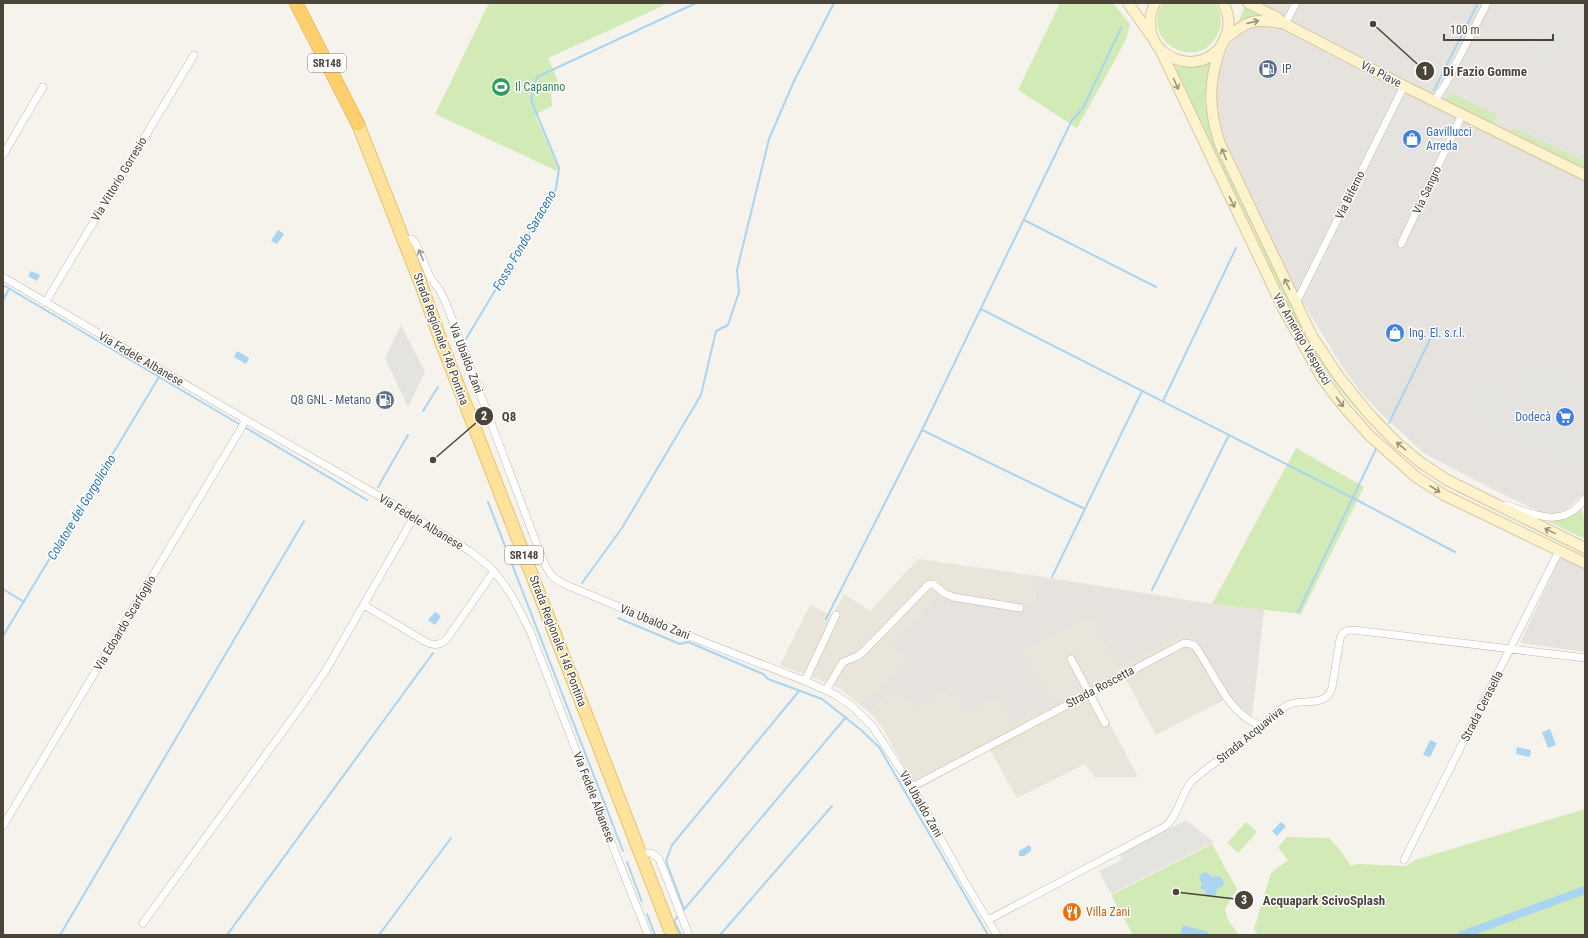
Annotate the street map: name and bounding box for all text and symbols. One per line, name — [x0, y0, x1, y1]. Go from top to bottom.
scale bar — [1444, 16, 1553, 42]
one-way arrow — [1247, 18, 1260, 25]
text: 100 m — [1450, 23, 1480, 37]
road number: SR148 — [308, 54, 346, 72]
fuel station icon: IP — [1257, 58, 1279, 80]
street label: Via Piave — [1358, 58, 1404, 90]
callout: Di Fazio Gomme — [1415, 59, 1535, 84]
place label: IP — [1282, 62, 1292, 76]
text: 1 — [1422, 64, 1428, 78]
text: Di Fazio Gomme — [1443, 64, 1527, 79]
sports icon: Il Capanno — [490, 76, 512, 98]
one-way arrow — [1173, 78, 1181, 90]
place label: Il Capanno — [515, 80, 565, 94]
place label: Gavillucci Arreda — [1426, 125, 1472, 153]
shop icon: Gavillucci Arreda — [1401, 128, 1423, 150]
street label: Via Vittorio Gorresio — [88, 134, 150, 224]
one-way arrow — [1220, 148, 1228, 160]
street label: Via Sangro — [1410, 164, 1444, 216]
street label: Via Biferno — [1332, 169, 1368, 221]
water label: Fosso Fondo Saraceno — [490, 187, 559, 293]
one-way arrow — [1229, 196, 1236, 208]
one-way arrow — [416, 249, 424, 261]
street label: Strada Regionale 148 Pontina — [411, 271, 472, 407]
one-way arrow — [1283, 278, 1290, 290]
street label: Via Amerigo Vespucci — [1270, 291, 1334, 387]
street label: Via Ubaldo Zani — [446, 321, 486, 395]
shop icon: Ing. El. s.r.l. — [1384, 322, 1406, 344]
place label: Ing. El. s.r.l. — [1409, 326, 1465, 340]
street label: Via Fedele Albanese — [96, 329, 186, 389]
fuel station icon: Q8 GNL - Metano — [374, 389, 396, 411]
place label: Q8 GNL - Metano — [291, 393, 371, 407]
one-way arrow — [1336, 396, 1344, 407]
callout: Q8 — [474, 404, 525, 429]
supermarket icon: Dodecà — [1554, 406, 1576, 428]
text: 2 — [481, 409, 487, 423]
text: Q8 — [502, 409, 516, 424]
place label: Dodecà — [1515, 410, 1551, 424]
one-way arrow — [1396, 442, 1406, 451]
water label: Colatore del Gorgolicino — [44, 452, 119, 563]
one-way arrow — [1430, 485, 1441, 493]
street label: Via Fedele Albanese — [376, 491, 466, 553]
one-way arrow — [1544, 527, 1556, 534]
road number: SR148 — [505, 546, 543, 564]
street label: Via Edoardo Scarfoglio — [91, 573, 159, 673]
street label: Strada Regionale 148 Pontina — [526, 573, 590, 709]
street label: Via Ubaldo Zani — [618, 602, 692, 642]
street label: Strada Roscetta — [1063, 663, 1137, 711]
street label: Strada Cerasella — [1458, 668, 1506, 744]
street label: Strada Acquaviva — [1214, 704, 1286, 766]
street label: Via Fedele Albanese — [570, 750, 618, 845]
street label: Via Ubaldo Zani — [896, 768, 946, 840]
callout: Acquapark ScivoSplash — [1234, 887, 1393, 912]
text: 3 — [1241, 893, 1247, 907]
text: Acquapark ScivoSplash — [1263, 893, 1385, 908]
restaurant icon: Villa Zani — [1061, 901, 1083, 923]
place label: Villa Zani — [1086, 905, 1130, 919]

